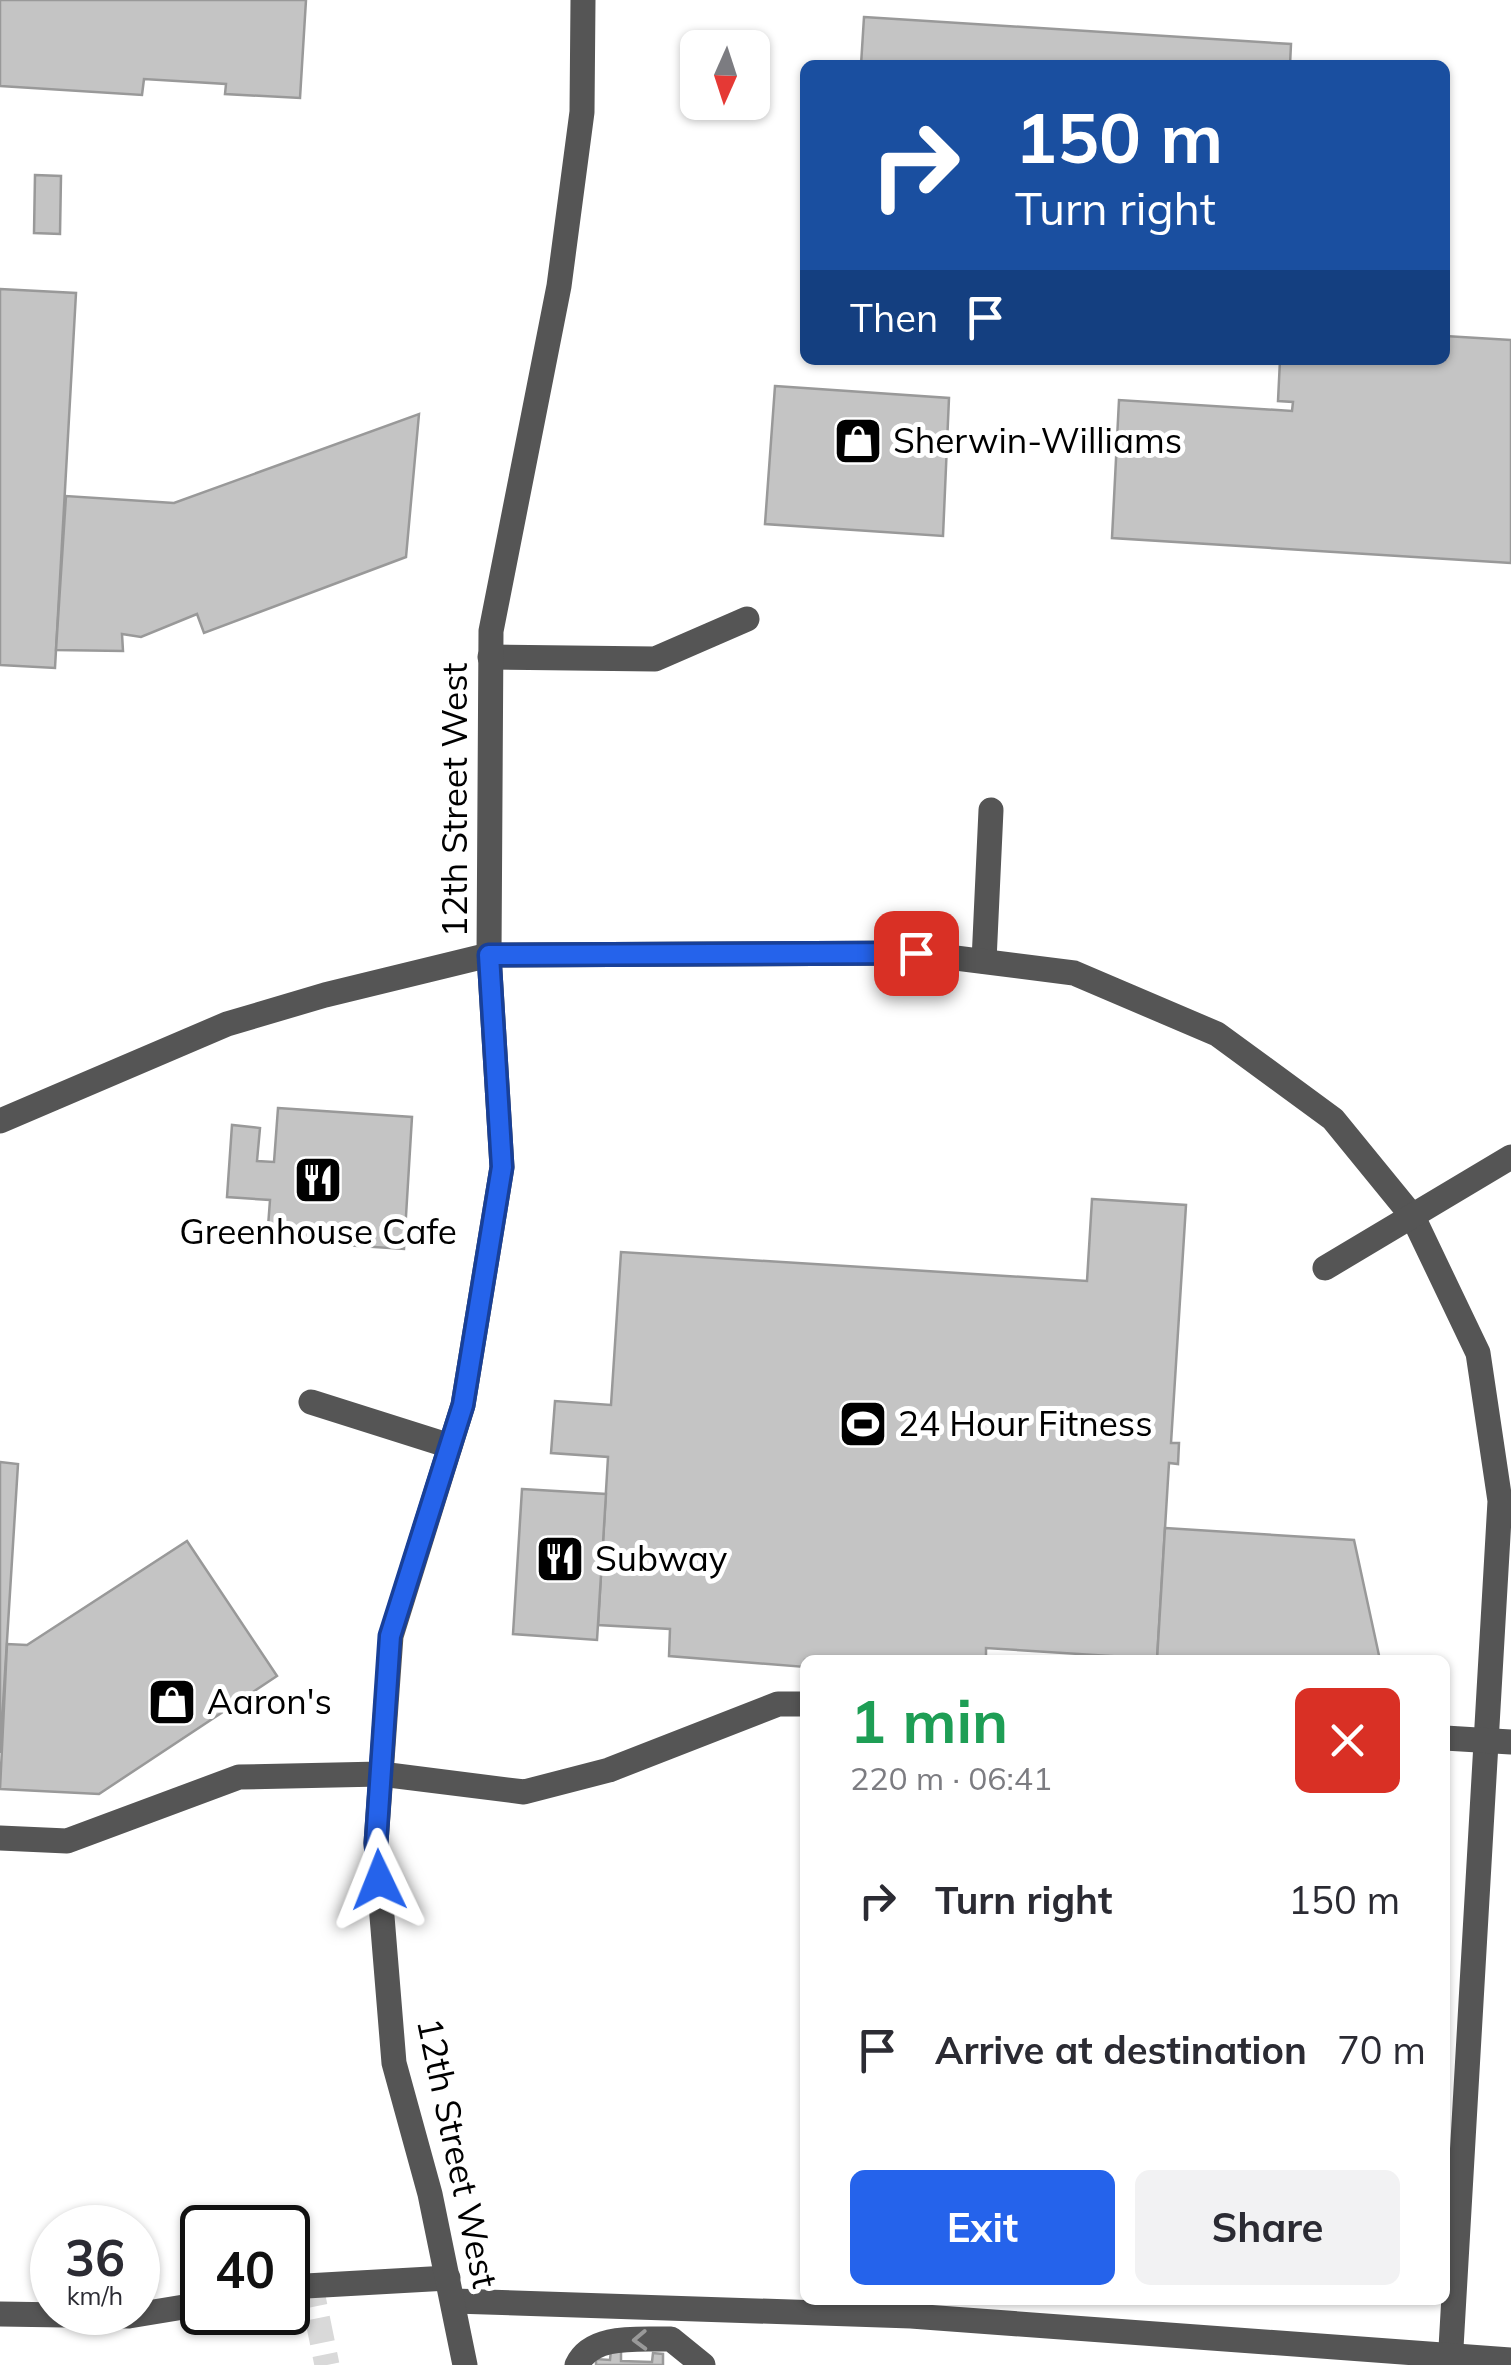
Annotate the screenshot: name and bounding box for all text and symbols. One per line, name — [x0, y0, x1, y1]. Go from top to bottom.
north arrow — [680, 30, 770, 120]
map controls — [680, 30, 770, 120]
text: 150 m — [1015, 93, 1223, 181]
icon: right — [850, 100, 980, 230]
text: Turn right — [1015, 180, 1216, 236]
icon: arrive — [958, 290, 1013, 345]
text: Then — [850, 294, 938, 342]
shop icon: Sherwin-Williams — [832, 415, 884, 467]
place label: Sherwin-Williams — [893, 418, 1182, 462]
street label: 12th Street West — [432, 662, 476, 938]
pin — [874, 911, 959, 996]
icon: arrive — [889, 926, 944, 981]
restaurant icon: Greenhouse Cafe — [292, 1154, 344, 1206]
place label: Greenhouse Cafe — [179, 1209, 457, 1253]
sports icon: 24 Hour Fitness — [837, 1398, 889, 1450]
place label: 24 Hour Fitness — [898, 1401, 1153, 1445]
restaurant icon: Subway — [534, 1533, 586, 1585]
place label: Subway — [595, 1536, 728, 1580]
shop icon: Aaron's — [146, 1676, 198, 1728]
place label: Aaron's — [207, 1679, 332, 1723]
text: 1 min — [850, 1683, 1008, 1758]
button: close — [1295, 1688, 1400, 1793]
text: 220 m · 06:41 — [850, 1758, 1052, 1798]
position arrow — [327, 1828, 431, 1932]
icon: right — [850, 1873, 905, 1928]
text: Turn right — [935, 1876, 1112, 1924]
text: 150 m — [1288, 1876, 1400, 1924]
street label: 12th Street West — [408, 2014, 508, 2292]
icon: arrive — [850, 2023, 905, 2078]
text: Arrive at destination — [935, 2026, 1307, 2074]
text: 70 m — [1337, 2026, 1426, 2074]
button: Exit — [850, 2170, 1115, 2285]
button: Share — [1135, 2170, 1400, 2285]
speed limit sign: 40 — [180, 2205, 310, 2335]
text: 36 — [65, 2226, 125, 2289]
text: km/h — [67, 2280, 123, 2311]
one-way arrow — [631, 2329, 647, 2350]

